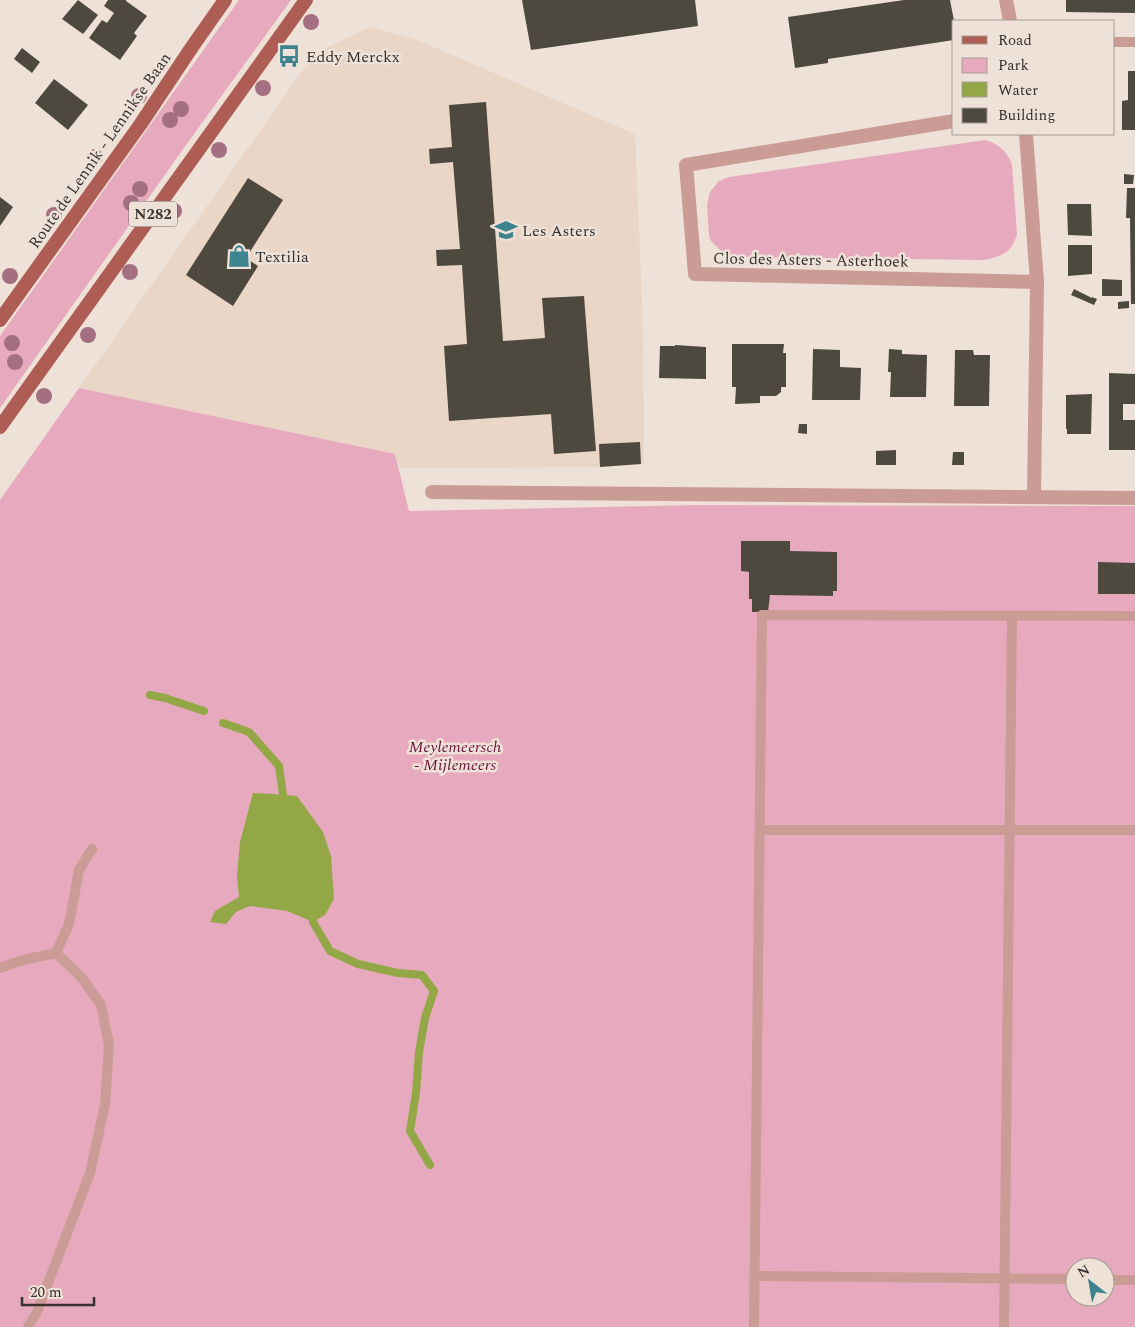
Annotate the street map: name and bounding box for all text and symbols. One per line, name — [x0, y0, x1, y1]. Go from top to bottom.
legend — [952, 20, 1115, 135]
text: Road — [998, 29, 1032, 52]
bus stop icon: Eddy Merckx — [276, 43, 302, 69]
place label: Eddy Merckx — [306, 45, 400, 69]
street label: Route de Lennik - Lennikse Baan — [23, 48, 177, 254]
text: Park — [998, 54, 1029, 77]
text: Water — [998, 79, 1038, 102]
text: Building — [998, 104, 1055, 127]
road number: N282 — [129, 202, 177, 226]
school or university icon: Les Asters — [493, 217, 519, 243]
place label: Les Asters — [522, 219, 596, 243]
shop icon: Textilia — [226, 243, 252, 269]
place label: Textilia — [255, 245, 309, 269]
street label: Clos des Asters - Asterhoek — [713, 246, 909, 274]
park label: Meylemeersch - Mijlemeers — [409, 735, 501, 777]
north arrow — [1065, 1257, 1115, 1307]
text: N — [1073, 1259, 1094, 1283]
scale bar — [22, 1274, 95, 1306]
text: 20 m — [30, 1281, 62, 1304]

